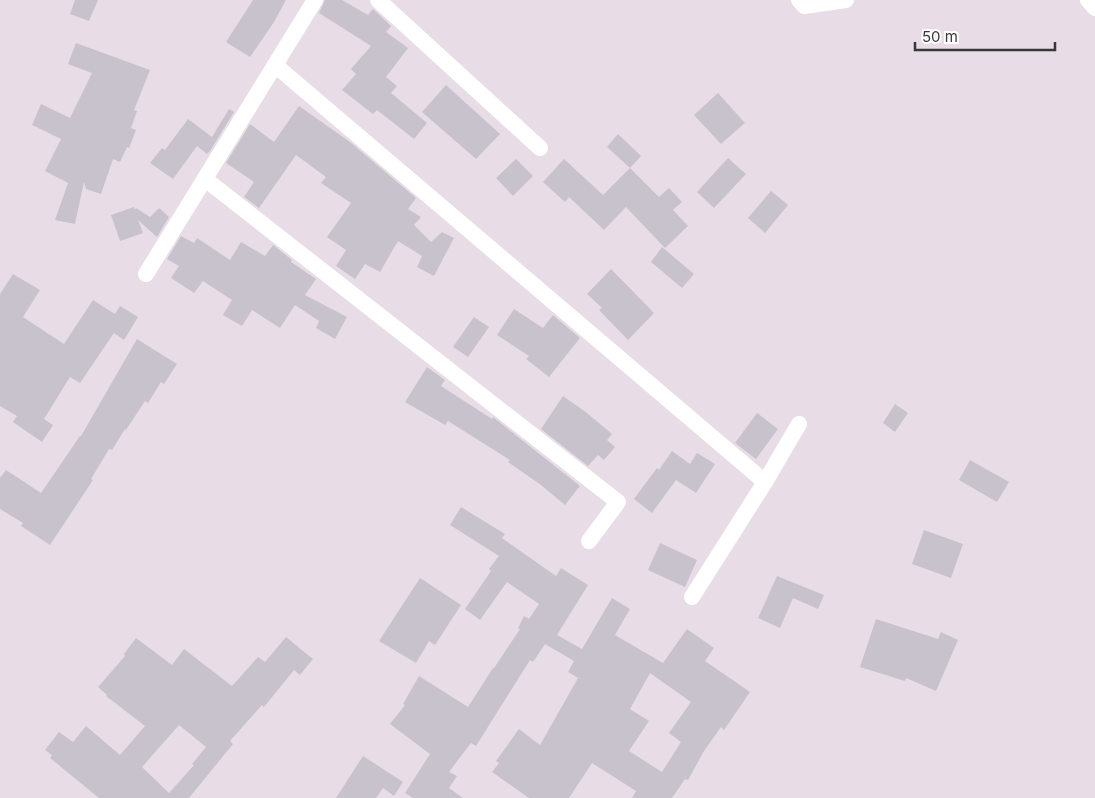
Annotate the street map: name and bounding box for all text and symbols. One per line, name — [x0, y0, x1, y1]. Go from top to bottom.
scale bar — [915, 20, 1055, 52]
text: 50 m — [922, 27, 958, 46]

